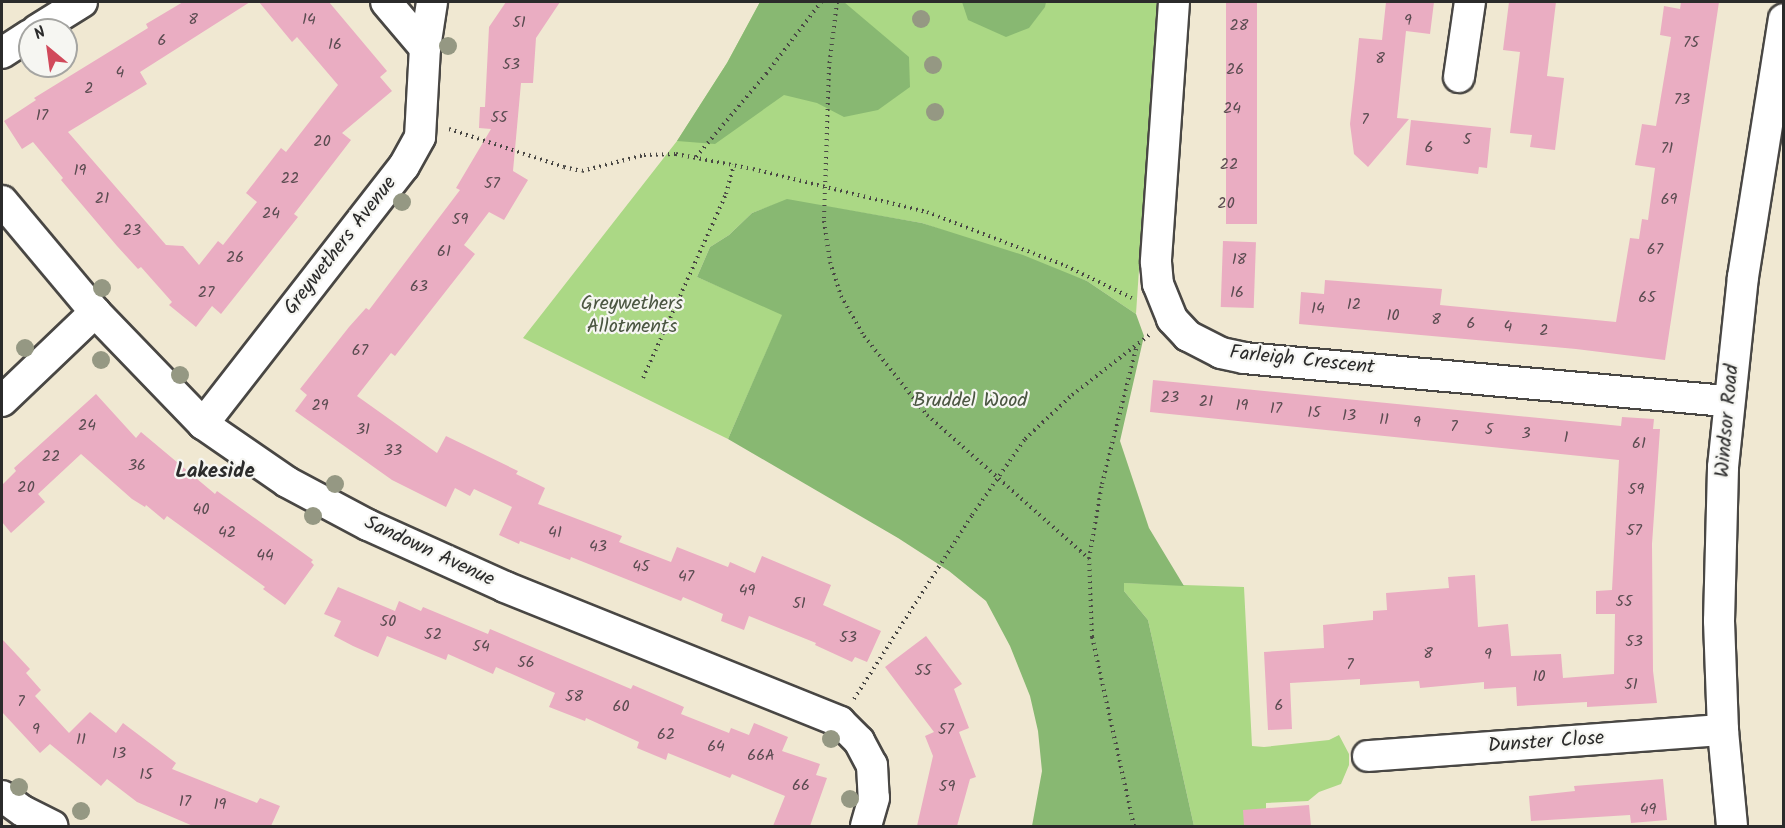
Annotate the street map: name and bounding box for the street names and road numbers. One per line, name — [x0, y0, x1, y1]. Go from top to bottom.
street label: Greywethers Avenue — [279, 172, 403, 320]
street label: Farleigh Crescent — [1228, 341, 1376, 381]
street label: Windsor Road — [1711, 363, 1745, 479]
street label: Sandown Avenue — [360, 511, 498, 593]
street label: Dunster Close — [1487, 727, 1605, 759]

